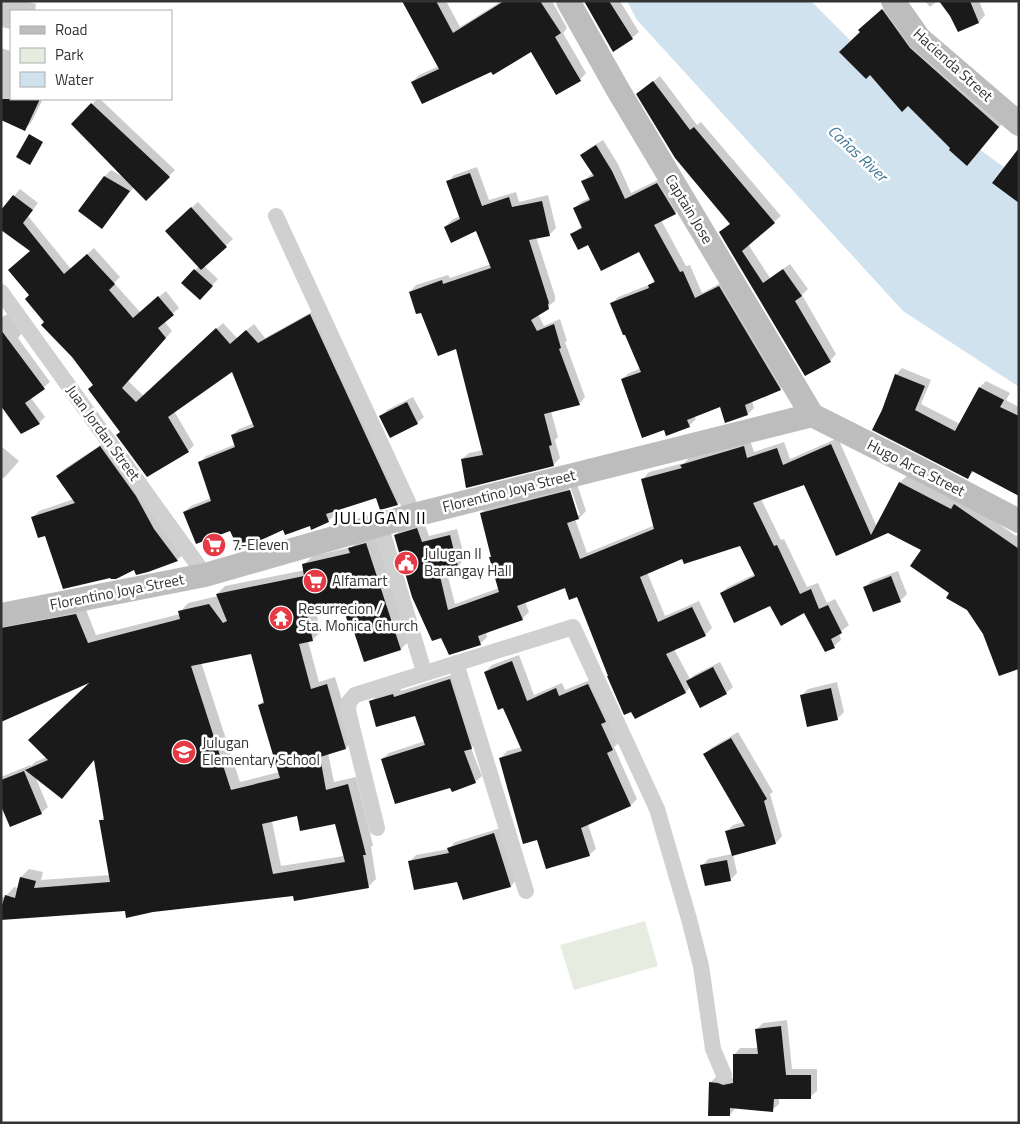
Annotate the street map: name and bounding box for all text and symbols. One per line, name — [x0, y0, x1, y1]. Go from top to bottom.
legend — [10, 10, 172, 100]
text: Road — [55, 18, 87, 41]
street label: Hacienda Street — [908, 22, 999, 107]
text: Park — [55, 43, 84, 66]
text: Water — [55, 68, 94, 91]
water label: Cañas River — [823, 119, 895, 188]
street label: Captain Jose — [660, 170, 719, 248]
street label: Juan Jordan Street — [61, 380, 147, 486]
street label: Hugo Arca Street — [863, 433, 970, 502]
street label: Florentino Joya Street — [440, 463, 579, 518]
district label: JULUGAN II — [333, 504, 427, 531]
supermarket icon: 7-Eleven — [201, 532, 227, 558]
place label: 7-Eleven — [232, 533, 289, 556]
place label: Julugan II Barangay Hall — [424, 542, 512, 582]
public building icon: Julugan II Barangay Hall — [393, 550, 419, 576]
street label: Florentino Joya Street — [48, 567, 187, 616]
supermarket icon: Alfamart — [302, 568, 328, 594]
place label: Alfamart — [332, 569, 388, 592]
place label: Resurrecion / Sta. Monica Church — [298, 597, 418, 637]
temple icon: Resurrecion / Sta. Monica Church — [268, 605, 294, 631]
place label: Julugan Elementary School — [202, 731, 320, 771]
school or university icon: Julugan Elementary School — [171, 739, 197, 765]

